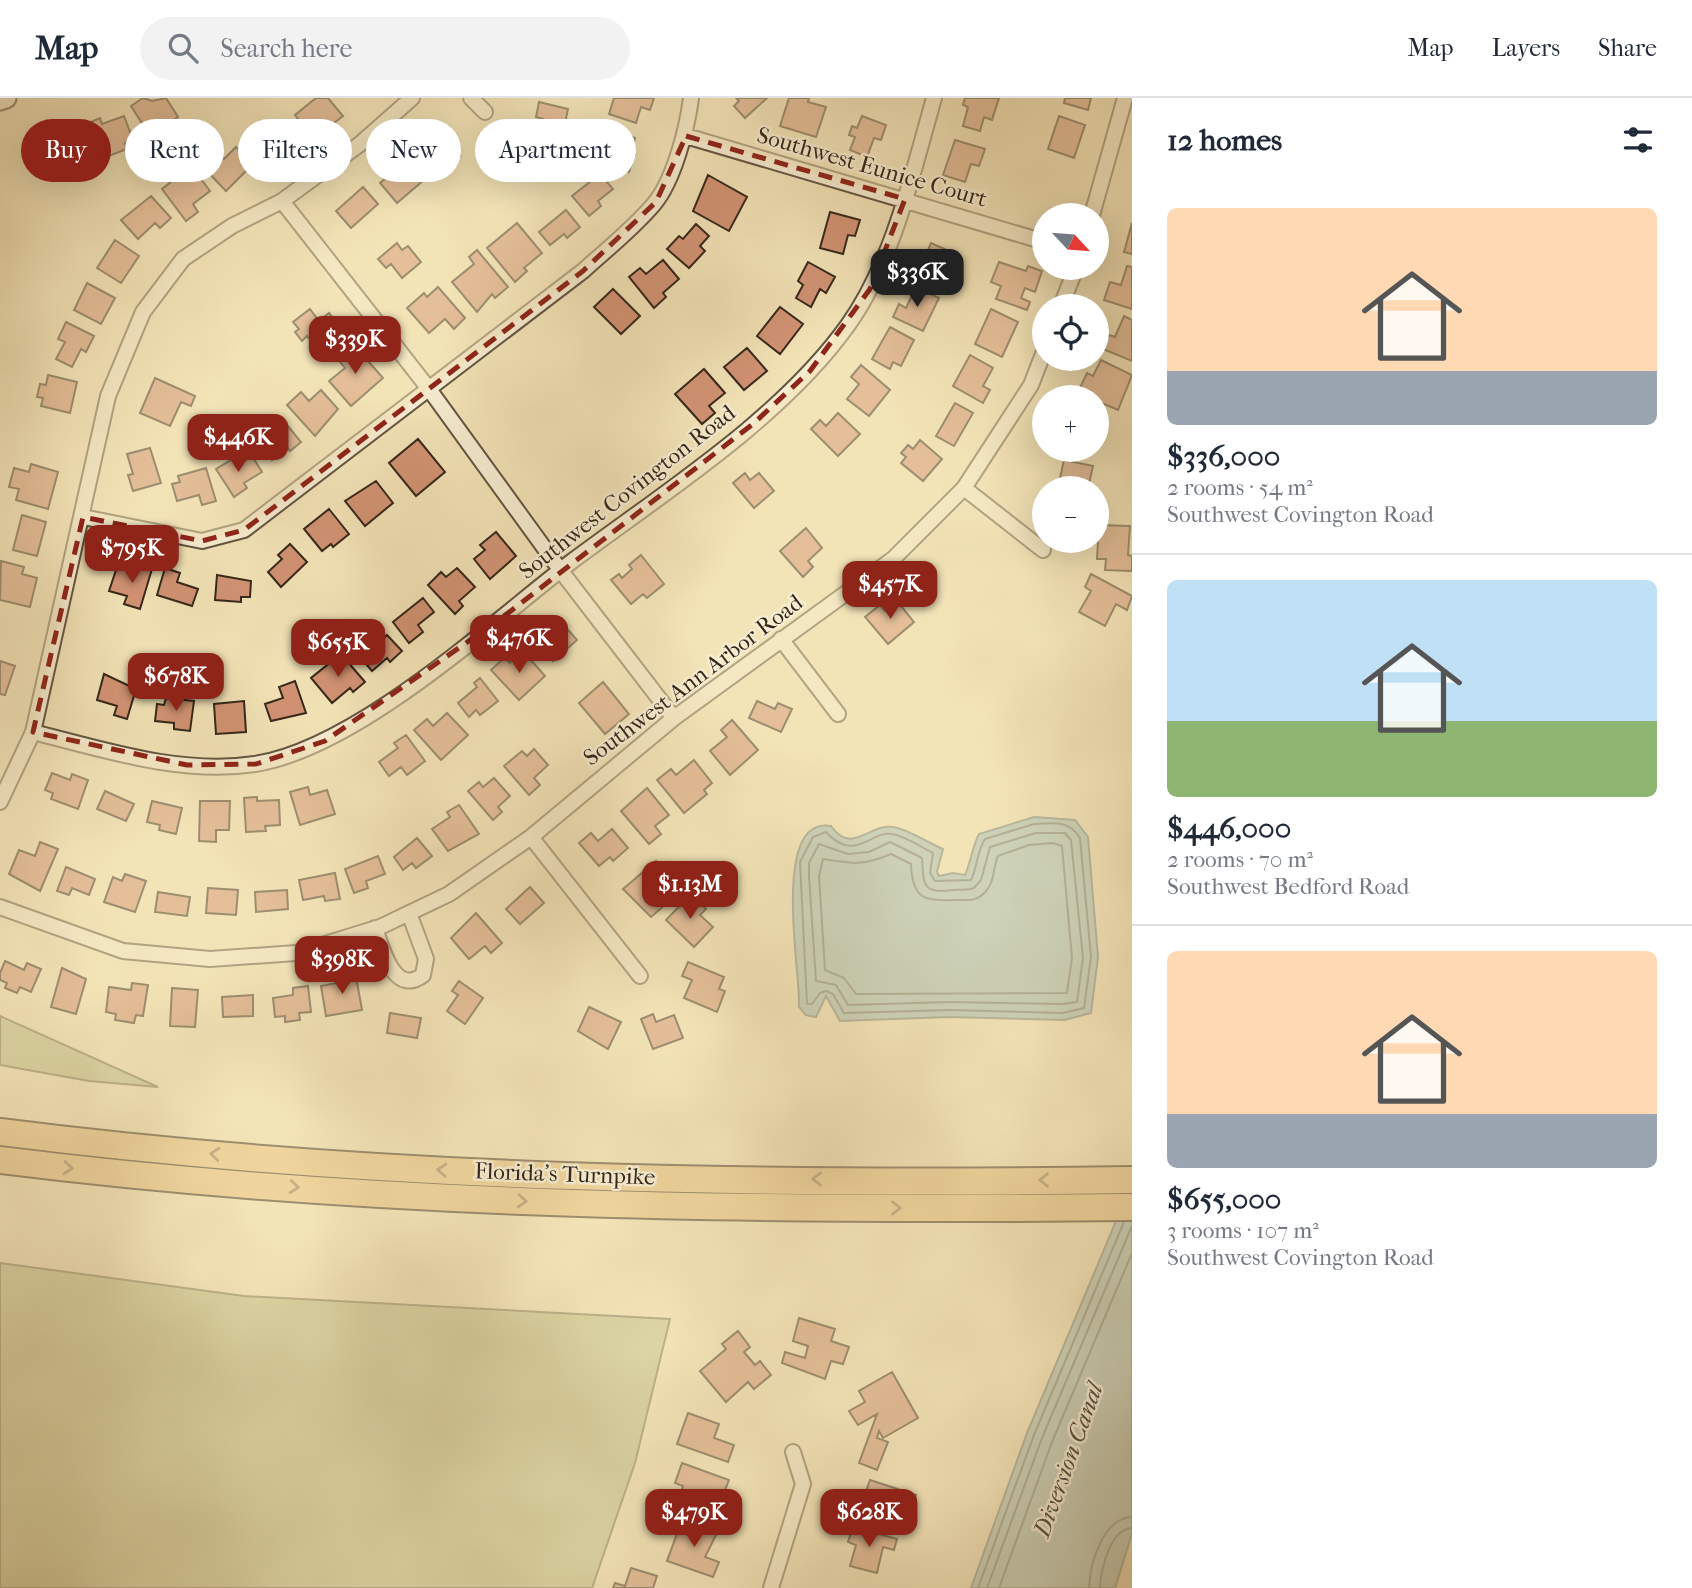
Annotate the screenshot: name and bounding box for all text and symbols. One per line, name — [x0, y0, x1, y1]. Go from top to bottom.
search box — [140, 17, 630, 80]
text: Map — [35, 29, 98, 68]
icon: search — [164, 29, 202, 67]
text: Search here — [220, 33, 352, 64]
text: Map — [1408, 34, 1454, 62]
text: Layers — [1492, 34, 1560, 62]
text: Share — [1598, 34, 1657, 62]
chip: Buy — [21, 119, 111, 182]
chip: Rent — [125, 119, 224, 182]
chip: Filters — [238, 119, 352, 182]
chip: New — [366, 119, 461, 182]
chip: Apartment — [475, 119, 636, 182]
street label: Southwest Eunice Court — [754, 121, 990, 213]
icon: filters — [1619, 121, 1657, 159]
text: 12 homes — [1167, 123, 1282, 158]
north arrow — [1032, 203, 1110, 280]
map controls — [1032, 203, 1109, 553]
pin: $336K — [868, 250, 966, 309]
icon: home — [1349, 253, 1475, 379]
text: $336K — [887, 258, 947, 285]
button: locate — [1032, 294, 1109, 371]
pin: $339K — [306, 316, 404, 376]
text: $339K — [325, 325, 385, 352]
button: + — [1032, 385, 1109, 462]
street label: Southwest Covington Road — [514, 399, 741, 585]
pin: $446K — [189, 414, 287, 474]
text: $446K — [203, 423, 273, 450]
text: $336,000 — [1167, 439, 1280, 474]
text: 2 rooms · 54 m² — [1167, 474, 1313, 501]
button: − — [1032, 476, 1109, 553]
text: Southwest Covington Road — [1167, 501, 1434, 528]
pin: $795K — [83, 526, 181, 585]
text: $795K — [101, 534, 163, 561]
pin: $457K — [841, 561, 939, 621]
text: $457K — [858, 570, 922, 597]
street label: Southwest Ann Arbor Road — [578, 588, 808, 771]
pin: $476K — [470, 616, 568, 675]
pin: $655K — [289, 620, 387, 679]
text: $476K — [486, 624, 552, 651]
icon: home — [1349, 625, 1475, 751]
text: $655K — [307, 628, 369, 655]
pin: $678K — [127, 654, 225, 713]
text: $678K — [144, 662, 208, 689]
text: $446,000 — [1167, 811, 1291, 846]
text: 2 rooms · 70 m² — [1167, 846, 1313, 873]
pin: $1.13M — [633, 862, 747, 921]
text: $1.13M — [658, 870, 722, 897]
text: Southwest Bedford Road — [1167, 873, 1409, 900]
pin: $398K — [293, 936, 391, 996]
text: $398K — [311, 945, 373, 972]
icon: home — [1349, 996, 1475, 1122]
one-way arrow — [210, 1147, 221, 1162]
street label: Florida's Turnpike — [474, 1157, 656, 1191]
one-way arrow — [63, 1160, 74, 1175]
one-way arrow — [437, 1163, 448, 1178]
one-way arrow — [811, 1171, 821, 1187]
one-way arrow — [1038, 1172, 1049, 1188]
one-way arrow — [289, 1179, 300, 1194]
text: $655,000 — [1167, 1182, 1281, 1217]
one-way arrow — [516, 1193, 527, 1208]
one-way arrow — [891, 1200, 902, 1216]
text: 3 rooms · 107 m² — [1167, 1217, 1319, 1244]
text: Southwest Covington Road — [1167, 1244, 1434, 1271]
water label: Diversion Canal — [1027, 1376, 1110, 1542]
pin: $479K — [645, 1490, 743, 1549]
pin: $628K — [820, 1490, 918, 1549]
text: $479K — [661, 1498, 727, 1525]
text: $628K — [836, 1498, 902, 1525]

